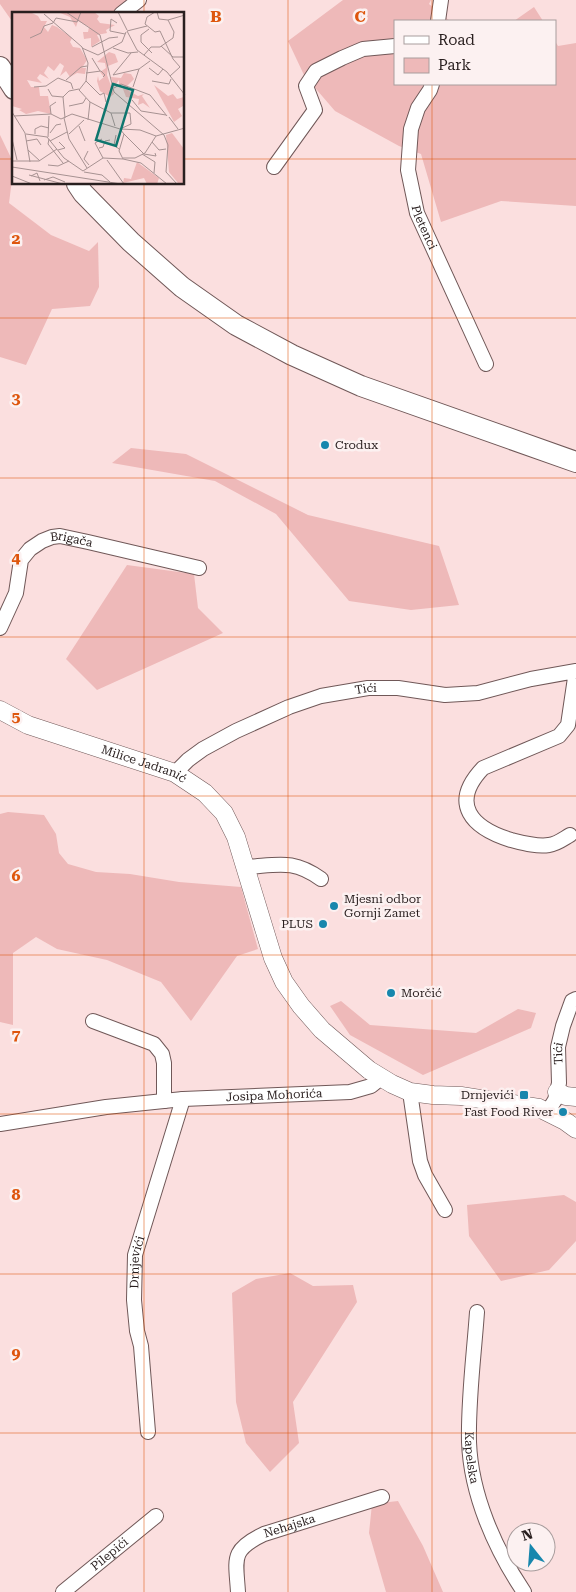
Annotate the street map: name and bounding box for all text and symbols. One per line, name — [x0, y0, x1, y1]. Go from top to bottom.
text: B — [210, 7, 222, 26]
text: C — [354, 7, 366, 26]
inset map — [12, 12, 185, 185]
legend — [394, 20, 556, 85]
text: Road — [438, 31, 475, 49]
text: Park — [438, 56, 472, 74]
street label: Pletenci — [409, 204, 440, 252]
text: 2 — [12, 229, 21, 248]
text: 3 — [12, 389, 21, 408]
place label: Crodux — [335, 438, 378, 452]
marker: Crodux — [319, 439, 331, 451]
street label: Brigača — [49, 529, 95, 550]
text: 4 — [12, 548, 21, 567]
street label: Tići — [354, 681, 377, 697]
text: 5 — [12, 707, 21, 726]
street label: Milice Jadranić — [100, 742, 189, 786]
text: 6 — [12, 866, 21, 885]
place label: Mjesni odbor Gornji Zamet — [344, 892, 421, 920]
marker: Mjesni odbor Gornji Zamet — [328, 900, 340, 912]
place label: PLUS — [281, 917, 313, 931]
marker: PLUS — [317, 918, 329, 930]
place label: Morčić — [401, 986, 442, 1000]
marker: Morčić — [385, 987, 397, 999]
text: 7 — [12, 1025, 21, 1044]
street label: Tići — [551, 1041, 566, 1065]
street label: Josipa Mohorića — [226, 1086, 323, 1104]
place label: Drnjevići — [461, 1088, 514, 1102]
marker: Drnjevići — [518, 1089, 530, 1101]
place label: Fast Food River — [464, 1105, 553, 1119]
marker: Fast Food River — [557, 1106, 569, 1118]
text: 8 — [12, 1185, 21, 1204]
street label: Drnjevići — [127, 1234, 148, 1289]
text: 9 — [12, 1344, 21, 1363]
street label: Kapelska — [462, 1431, 482, 1485]
street label: Nehajska — [262, 1511, 317, 1541]
north arrow — [506, 1522, 556, 1572]
text: N — [520, 1525, 535, 1544]
street label: Pilepići — [88, 1535, 131, 1573]

